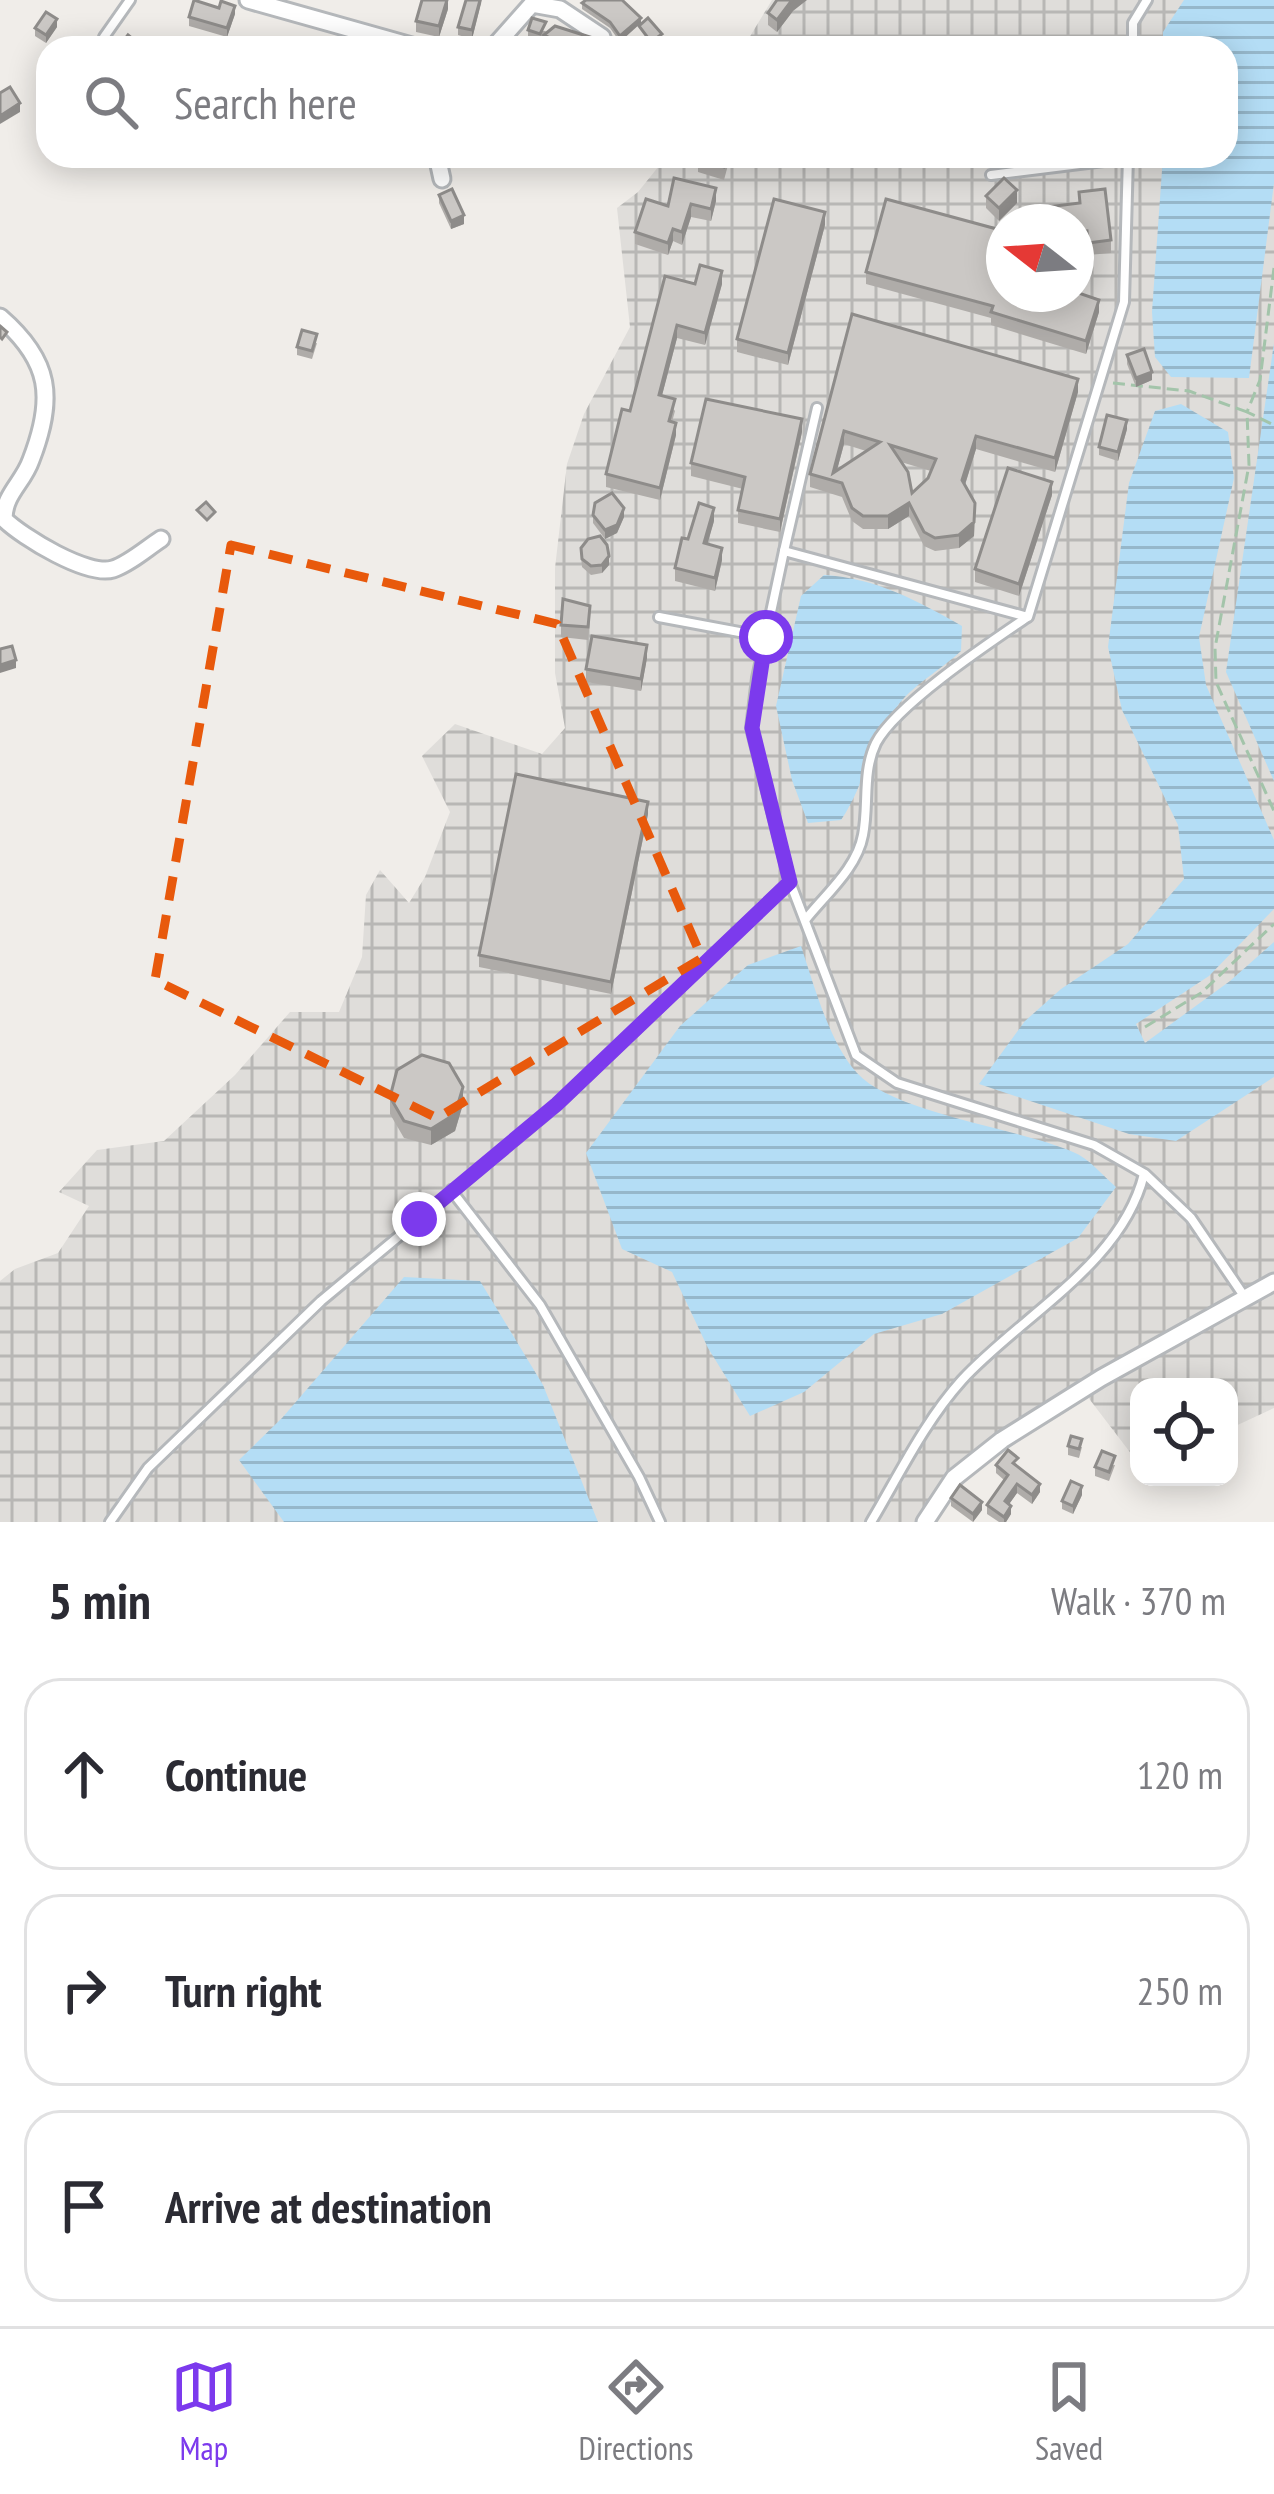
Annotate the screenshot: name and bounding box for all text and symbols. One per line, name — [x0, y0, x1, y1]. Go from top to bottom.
search box — [36, 36, 1238, 168]
icon: search — [78, 69, 144, 135]
text: Search here — [174, 73, 357, 131]
north arrow — [986, 204, 1094, 312]
route start — [739, 610, 793, 664]
route end — [392, 1192, 446, 1246]
map controls — [1130, 1378, 1238, 1486]
button: locate — [1130, 1378, 1238, 1486]
text: 5 min — [48, 1567, 151, 1633]
text: Walk · 370 m — [1051, 1575, 1226, 1626]
icon: ahead — [51, 1741, 117, 1807]
text: Continue — [165, 1745, 307, 1803]
text: 120 m — [1137, 1749, 1223, 1800]
icon: right — [51, 1957, 117, 2023]
text: Turn right — [165, 1961, 322, 2019]
text: 250 m — [1137, 1965, 1223, 2016]
icon: arrive — [51, 2173, 117, 2239]
text: Arrive at destination — [165, 2177, 492, 2235]
tab: Map — [171, 2354, 237, 2469]
tab: Directions — [579, 2354, 693, 2469]
tab: Saved — [1035, 2354, 1103, 2469]

